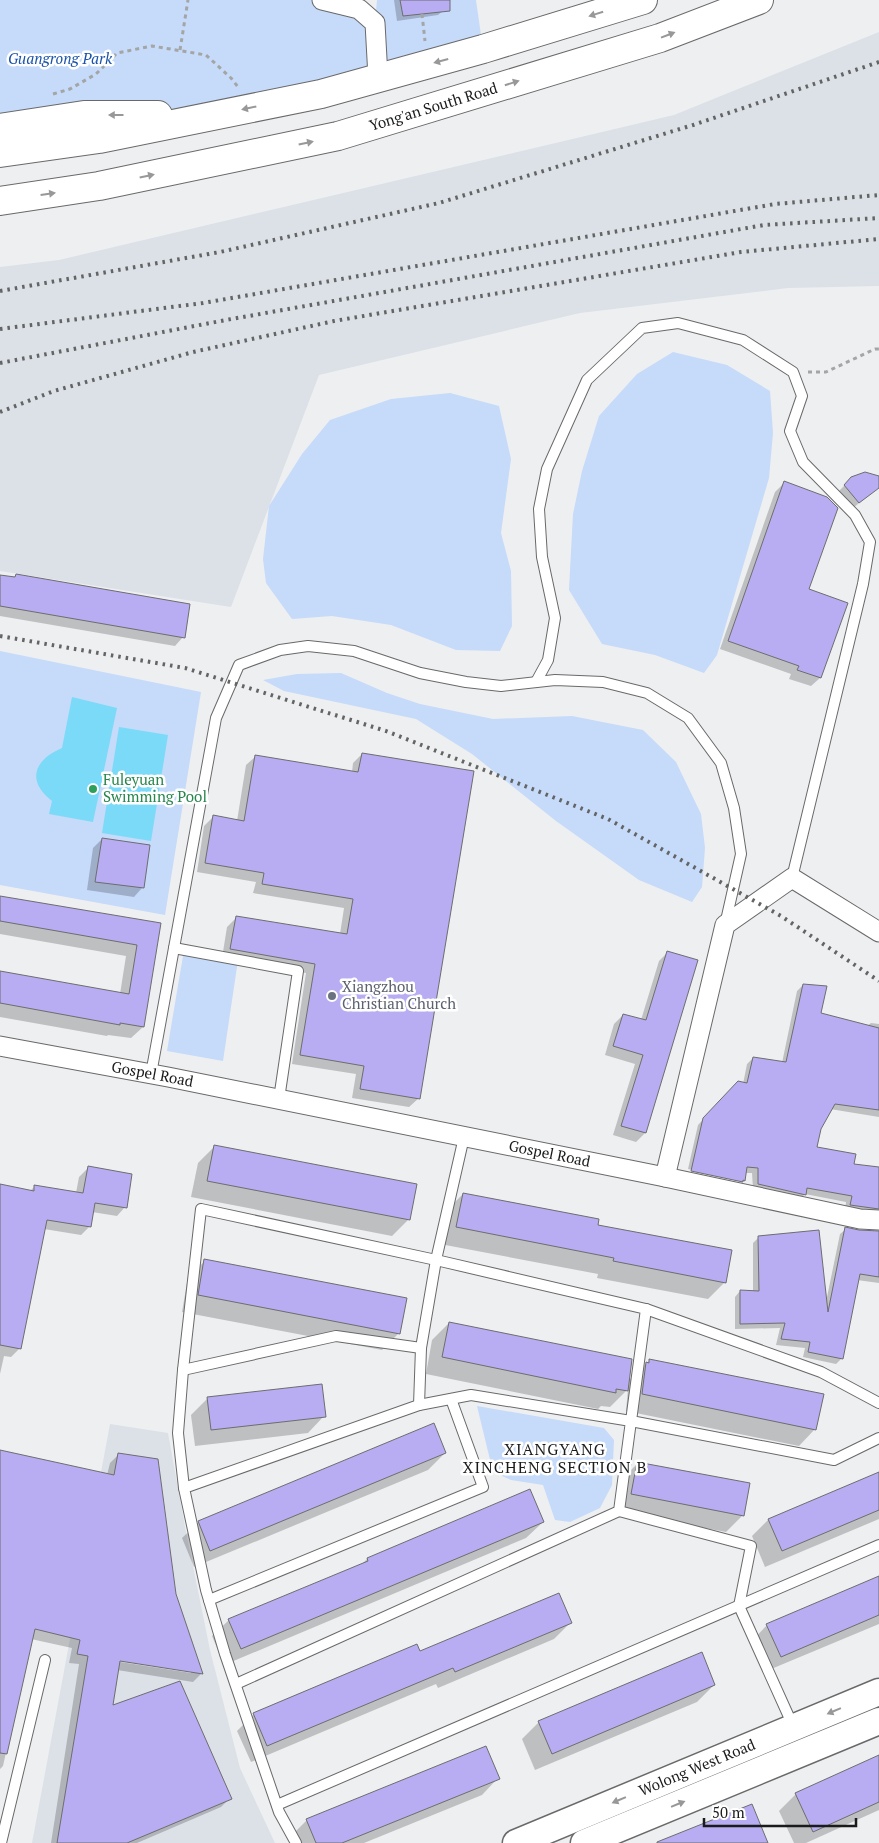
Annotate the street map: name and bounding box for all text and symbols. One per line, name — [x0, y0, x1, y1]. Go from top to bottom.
one-way arrow — [589, 11, 604, 19]
one-way arrow — [660, 31, 675, 39]
park label: Guangrong Park — [8, 48, 113, 68]
one-way arrow — [433, 57, 448, 65]
street label: Yong'an South Road — [367, 77, 500, 135]
one-way arrow — [505, 79, 520, 87]
one-way arrow — [241, 105, 257, 113]
one-way arrow — [108, 111, 124, 119]
one-way arrow — [298, 139, 313, 147]
one-way arrow — [139, 172, 154, 180]
one-way arrow — [41, 189, 57, 197]
place label: Fuleyuan Swimming Pool — [103, 769, 207, 806]
marker: Fuleyuan Swimming Pool — [87, 783, 99, 795]
place label: Xiangzhou Christian Church — [342, 976, 456, 1013]
marker: Xiangzhou Christian Church — [326, 990, 338, 1002]
street label: Gospel Road — [110, 1056, 195, 1091]
street label: Gospel Road — [507, 1135, 592, 1171]
district label: XIANGYANG XINCHENG SECTION B — [463, 1438, 647, 1478]
one-way arrow — [827, 1707, 841, 1715]
street label: Wolong West Road — [635, 1734, 758, 1800]
one-way arrow — [611, 1796, 626, 1804]
scale bar — [704, 1796, 856, 1828]
one-way arrow — [671, 1800, 685, 1808]
text: 50 m — [712, 1802, 745, 1822]

